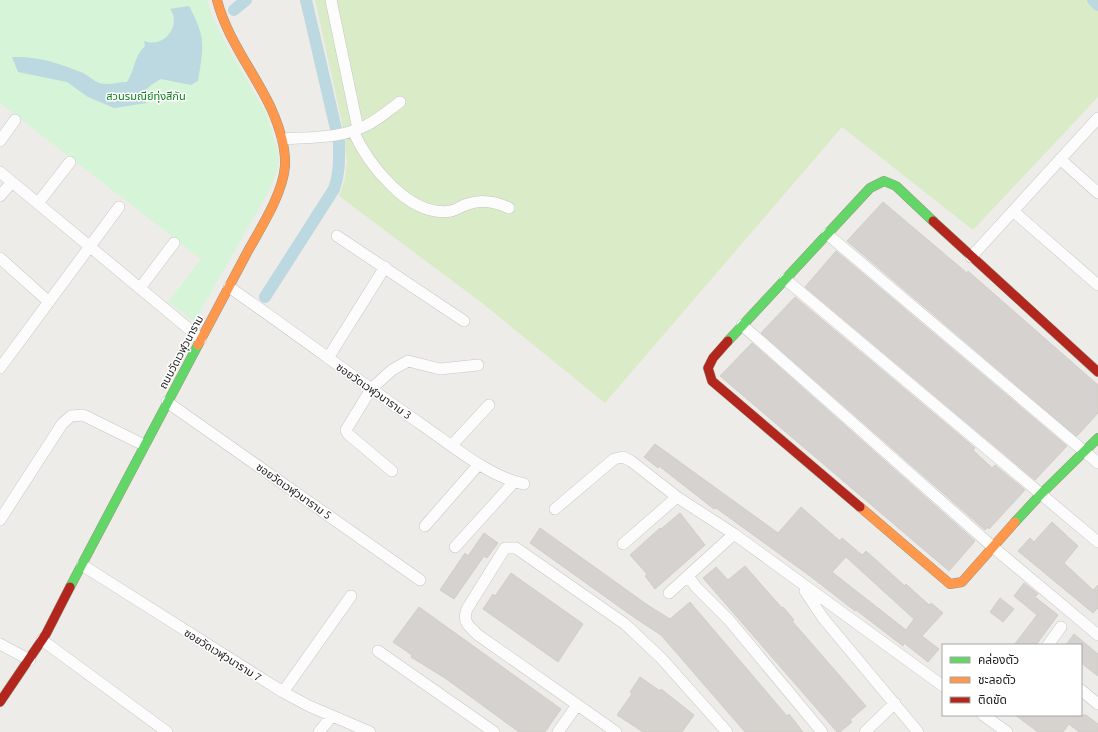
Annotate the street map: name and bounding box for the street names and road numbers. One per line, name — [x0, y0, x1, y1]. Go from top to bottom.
street label: ถนนวัดเวฬุวนาราม — [157, 313, 206, 391]
street label: ซอยวัดเวฬุวนาราม 3 — [334, 361, 414, 422]
street label: ซอยวัดเวฬุวนาราม 5 — [254, 461, 334, 522]
street label: ซอยวัดเวฬุวนาราม 7 — [182, 626, 264, 685]

